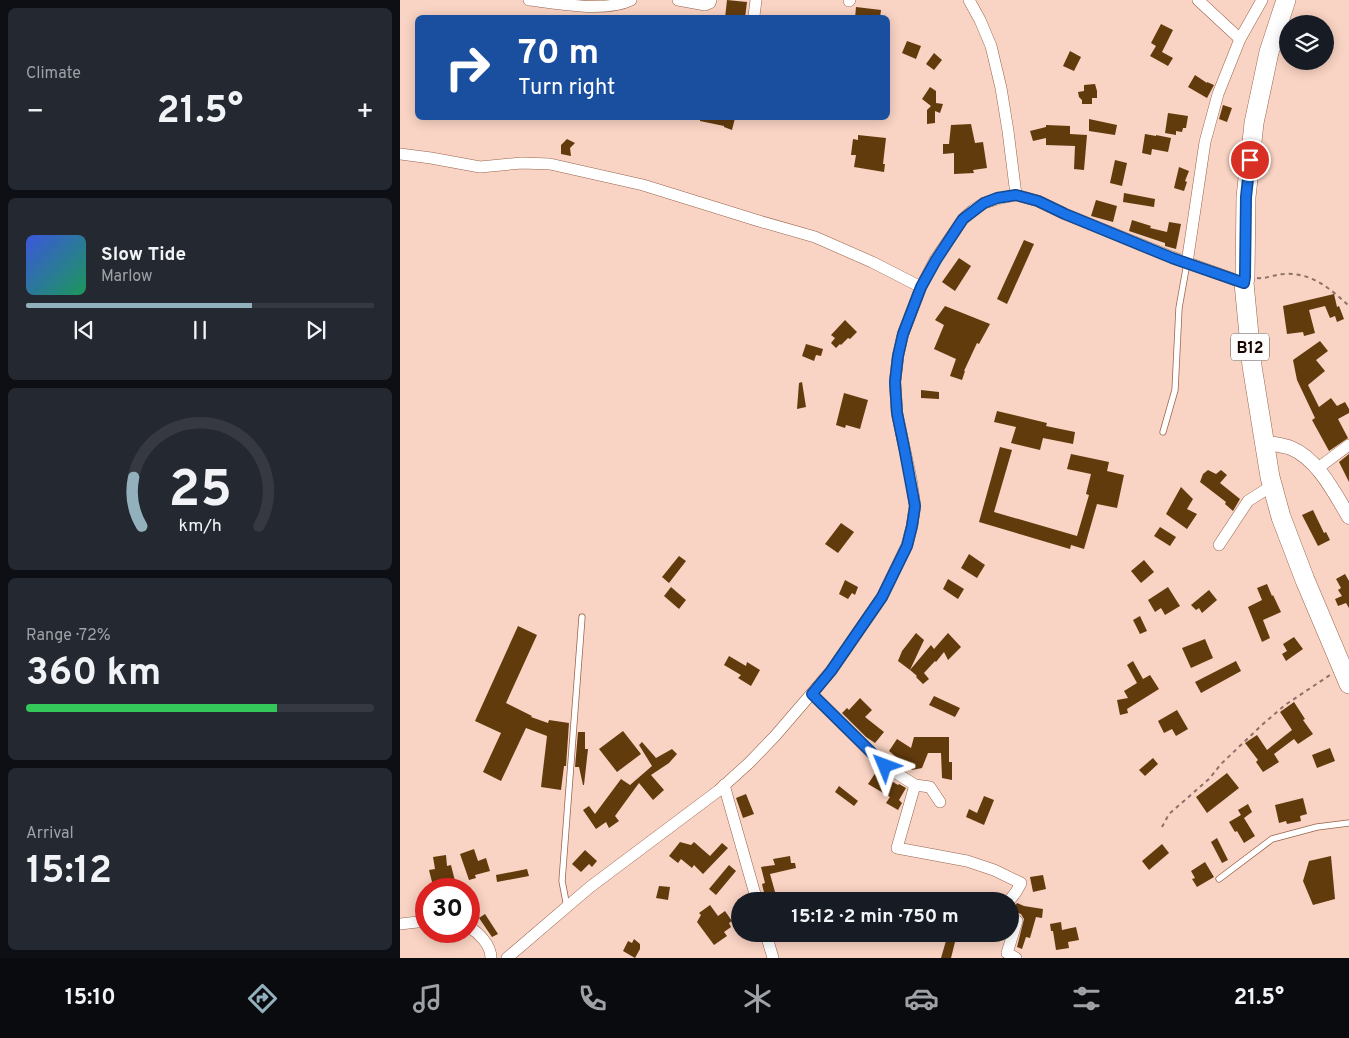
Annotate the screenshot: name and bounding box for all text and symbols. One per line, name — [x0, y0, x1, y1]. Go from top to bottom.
map controls — [1279, 15, 1334, 70]
button: layers — [1279, 15, 1334, 70]
text: 70 m — [518, 32, 599, 76]
icon: right — [435, 35, 500, 100]
text: Climate — [26, 64, 81, 84]
text: Turn right — [518, 75, 615, 102]
text: 21.5° — [157, 88, 243, 137]
text: − — [26, 95, 44, 131]
text: + — [356, 95, 374, 131]
pin — [1229, 139, 1271, 181]
icon: arrive — [1236, 146, 1264, 174]
text: Slow Tide — [101, 243, 186, 267]
text: Marlow — [101, 267, 153, 287]
icon: previous — [70, 316, 98, 344]
icon: pause — [186, 316, 214, 344]
icon: next — [302, 316, 330, 344]
road number: B12 — [1231, 334, 1269, 361]
text: 25 — [168, 459, 232, 525]
text: km/h — [178, 515, 222, 538]
text: Range · 72% — [26, 626, 111, 646]
text: 360 km — [26, 650, 161, 699]
position arrow — [858, 739, 910, 791]
text: Arrival — [26, 824, 74, 844]
text: 15:12 — [26, 848, 112, 897]
speed limit sign: 30 — [415, 878, 480, 943]
text: 15:12 · 2 min · 750 m — [791, 905, 959, 929]
icon: directions — [245, 981, 280, 1016]
icon: music — [410, 981, 445, 1016]
icon: phone — [575, 981, 610, 1016]
icon: climate — [740, 981, 775, 1016]
icon: car — [904, 981, 939, 1016]
icon: filters — [1069, 981, 1104, 1016]
text: 15:10 — [65, 985, 116, 1012]
text: 21.5° — [1234, 985, 1284, 1012]

